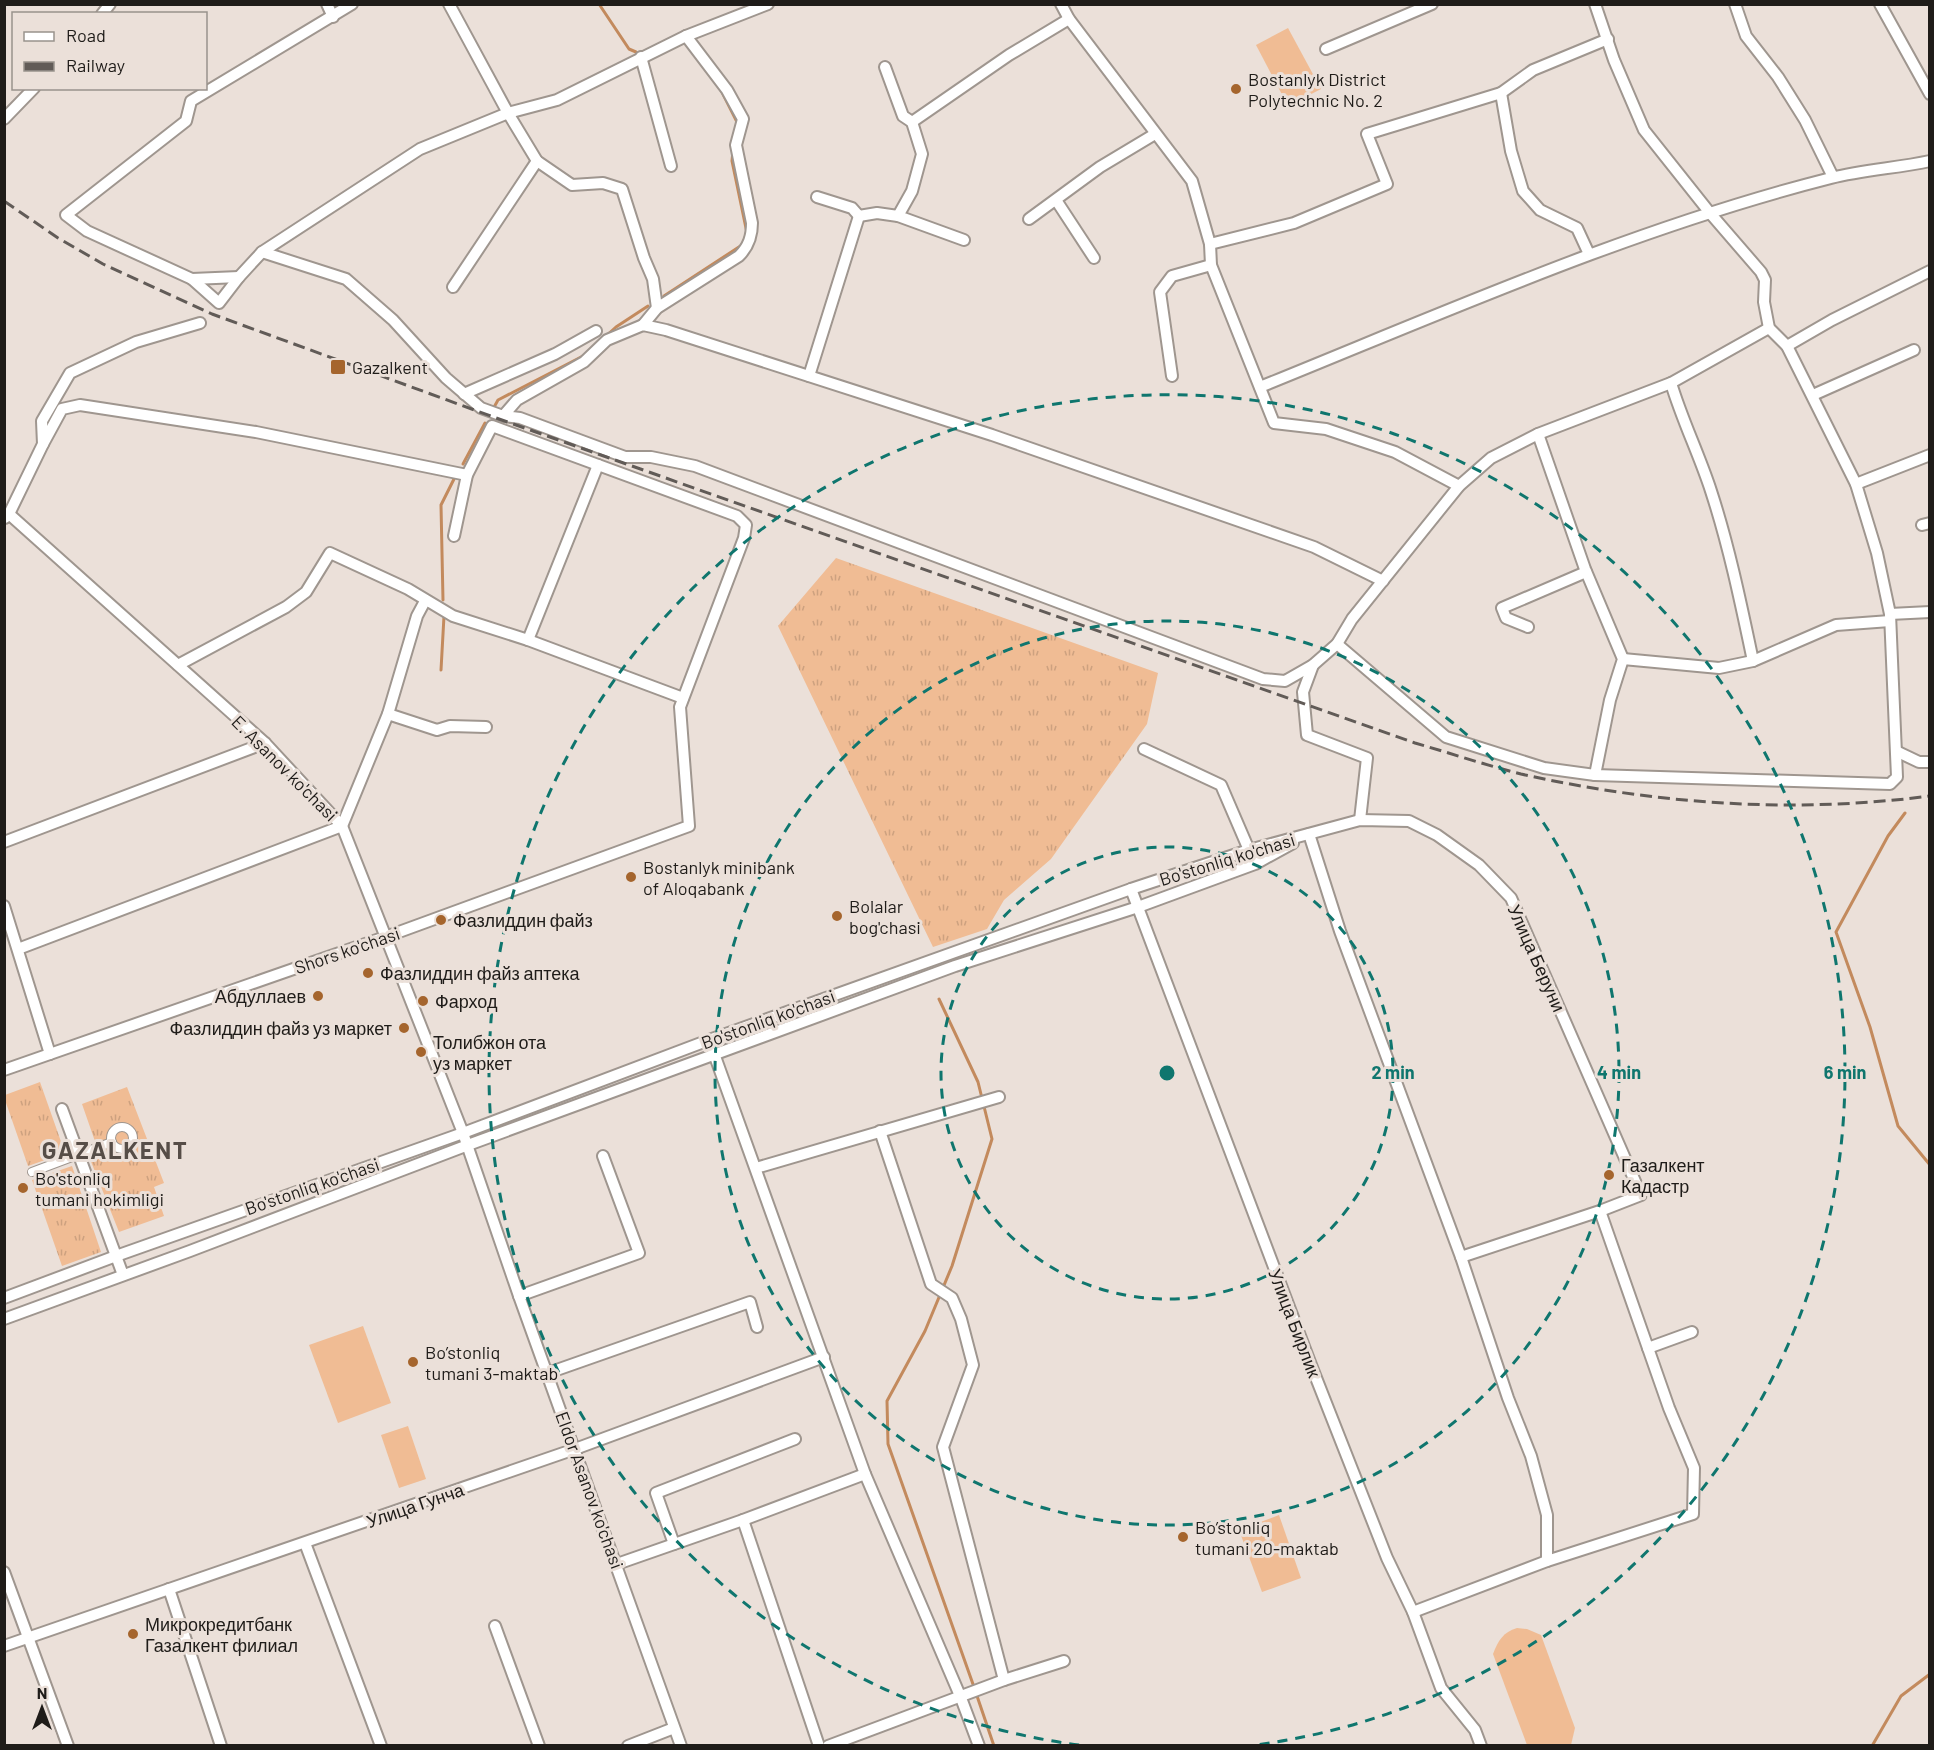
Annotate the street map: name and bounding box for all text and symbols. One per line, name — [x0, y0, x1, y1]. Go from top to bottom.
legend — [12, 12, 207, 90]
text: Road — [66, 24, 106, 46]
text: Railway — [66, 54, 125, 76]
place label: Bostanlyk District Polytechnic No. 2 — [1248, 68, 1386, 111]
marker: Bostanlyk District Polytechnic No. 2 — [1229, 82, 1243, 96]
place label: Gazalkent — [352, 356, 428, 378]
marker: Gazalkent — [329, 358, 347, 376]
street label: E. Asanov ko'chasi — [227, 710, 343, 826]
street label: Bo'stonliq ko'chasi — [1156, 828, 1298, 890]
place label: Bostanlyk minibank of Aloqabank — [643, 856, 795, 899]
marker: Bostanlyk minibank of Aloqabank — [624, 870, 638, 884]
place label: Bolalar bog'chasi — [849, 895, 921, 938]
street label: Улица Беруни — [1503, 901, 1571, 1015]
place label: Фазлиддин файз — [453, 909, 593, 931]
marker: Bolalar bog'chasi — [830, 909, 844, 923]
marker: Фазлиддин файз — [434, 913, 448, 927]
street label: Shors ko'chasi — [291, 922, 403, 978]
place label: Фазлиддин файз аптека — [380, 962, 581, 984]
marker: Фазлиддин файз аптека — [361, 966, 375, 980]
place label: Абдуллаев — [215, 985, 306, 1007]
street label: Bo'stonliq ko'chasi — [698, 985, 838, 1053]
marker: Абдуллаев — [311, 989, 325, 1003]
place label: Фарход — [435, 990, 498, 1012]
marker: Фарход — [416, 994, 430, 1008]
place label: Фазлиддин файз уз маркет — [170, 1017, 392, 1039]
marker: Фазлиддин файз уз маркет — [397, 1021, 411, 1035]
place label: Толибжон ота уз маркет — [433, 1031, 547, 1074]
marker: Толибжон ота уз маркет — [414, 1045, 428, 1059]
text: 2 min — [1371, 1061, 1415, 1083]
text: 4 min — [1597, 1061, 1641, 1083]
text: 6 min — [1824, 1061, 1866, 1083]
centre of rings — [1157, 1063, 1177, 1083]
district label: GAZALKENT — [42, 1135, 188, 1164]
street label: Bo'stonliq ko'chasi — [242, 1153, 382, 1219]
place label: Газалкент Кадастр — [1621, 1154, 1705, 1197]
place label: Bo'stonliq tumani hokimligi — [35, 1167, 164, 1210]
marker: Газалкент Кадастр — [1602, 1168, 1616, 1182]
marker: Bo'stonliq tumani hokimligi — [16, 1181, 30, 1195]
street label: Улица Бирлик — [1264, 1266, 1326, 1380]
place label: Bo’stonliq tumani 3-maktab — [425, 1341, 558, 1384]
marker: Bo’stonliq tumani 3-maktab — [406, 1355, 420, 1369]
street label: Eldor Asanov ko'chasi — [551, 1408, 629, 1572]
street label: Улица Гунча — [363, 1478, 468, 1532]
place label: Bo’stonliq tumani 20-maktab — [1195, 1516, 1339, 1559]
marker: Bo’stonliq tumani 20-maktab — [1176, 1530, 1190, 1544]
place label: Микрокредитбанк Газалкент филиал — [145, 1613, 298, 1656]
marker: Микрокредитбанк Газалкент филиал — [126, 1627, 140, 1641]
north arrow — [12, 1678, 72, 1738]
text: N — [37, 1683, 47, 1702]

